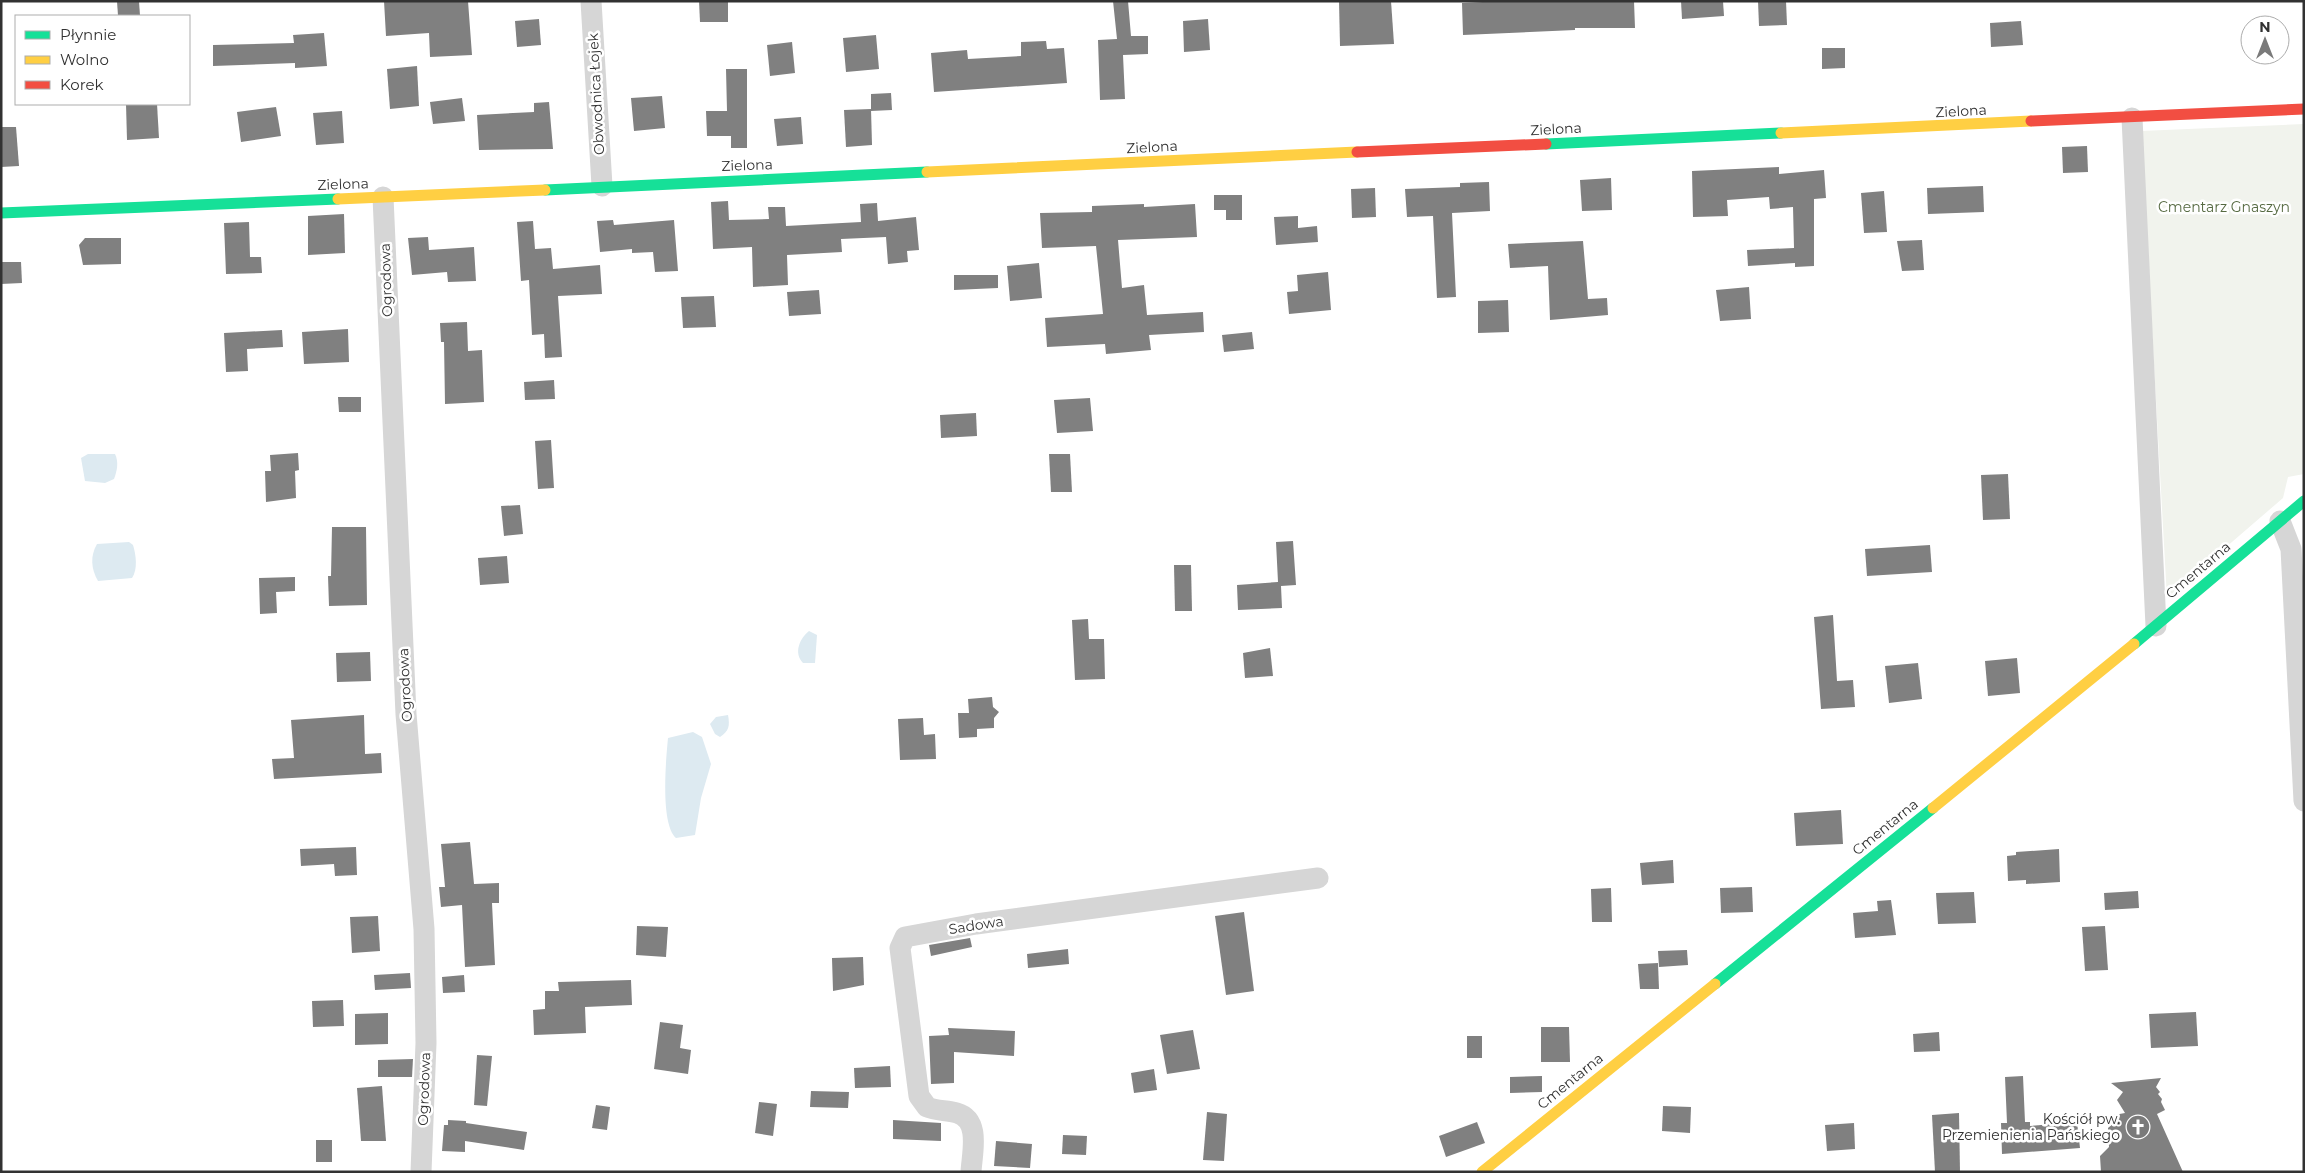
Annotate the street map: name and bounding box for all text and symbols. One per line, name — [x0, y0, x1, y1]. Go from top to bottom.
legend — [15, 15, 190, 105]
north arrow — [2240, 15, 2290, 65]
text: N — [2259, 18, 2271, 36]
text: Płynnie — [60, 25, 116, 44]
street label: Obwodnica Łojek — [584, 32, 608, 155]
text: Wolno — [60, 50, 109, 69]
text: Korek — [60, 75, 104, 94]
street label: Zielona — [1935, 101, 1987, 121]
street label: Zielona — [1530, 119, 1582, 139]
street label: Zielona — [1126, 137, 1178, 157]
street label: Zielona — [721, 155, 773, 175]
street label: Zielona — [317, 174, 369, 194]
park label: Cmentarz Gnaszyn — [2158, 198, 2290, 216]
street label: Ogrodowa — [376, 243, 396, 317]
street label: Cmentarna — [2162, 538, 2234, 602]
street label: Ogrodowa — [394, 648, 416, 722]
street label: Cmentarna — [1848, 795, 1922, 859]
street label: Sadowa — [947, 912, 1005, 938]
street label: Cmentarna — [1533, 1049, 1607, 1113]
street label: Ogrodowa — [414, 1052, 434, 1126]
place label: Kościół pw. Przemienienia Pańskiego — [1942, 1110, 2120, 1144]
church icon: Kościół pw. Przemienienia Pańskiego — [2125, 1114, 2151, 1140]

